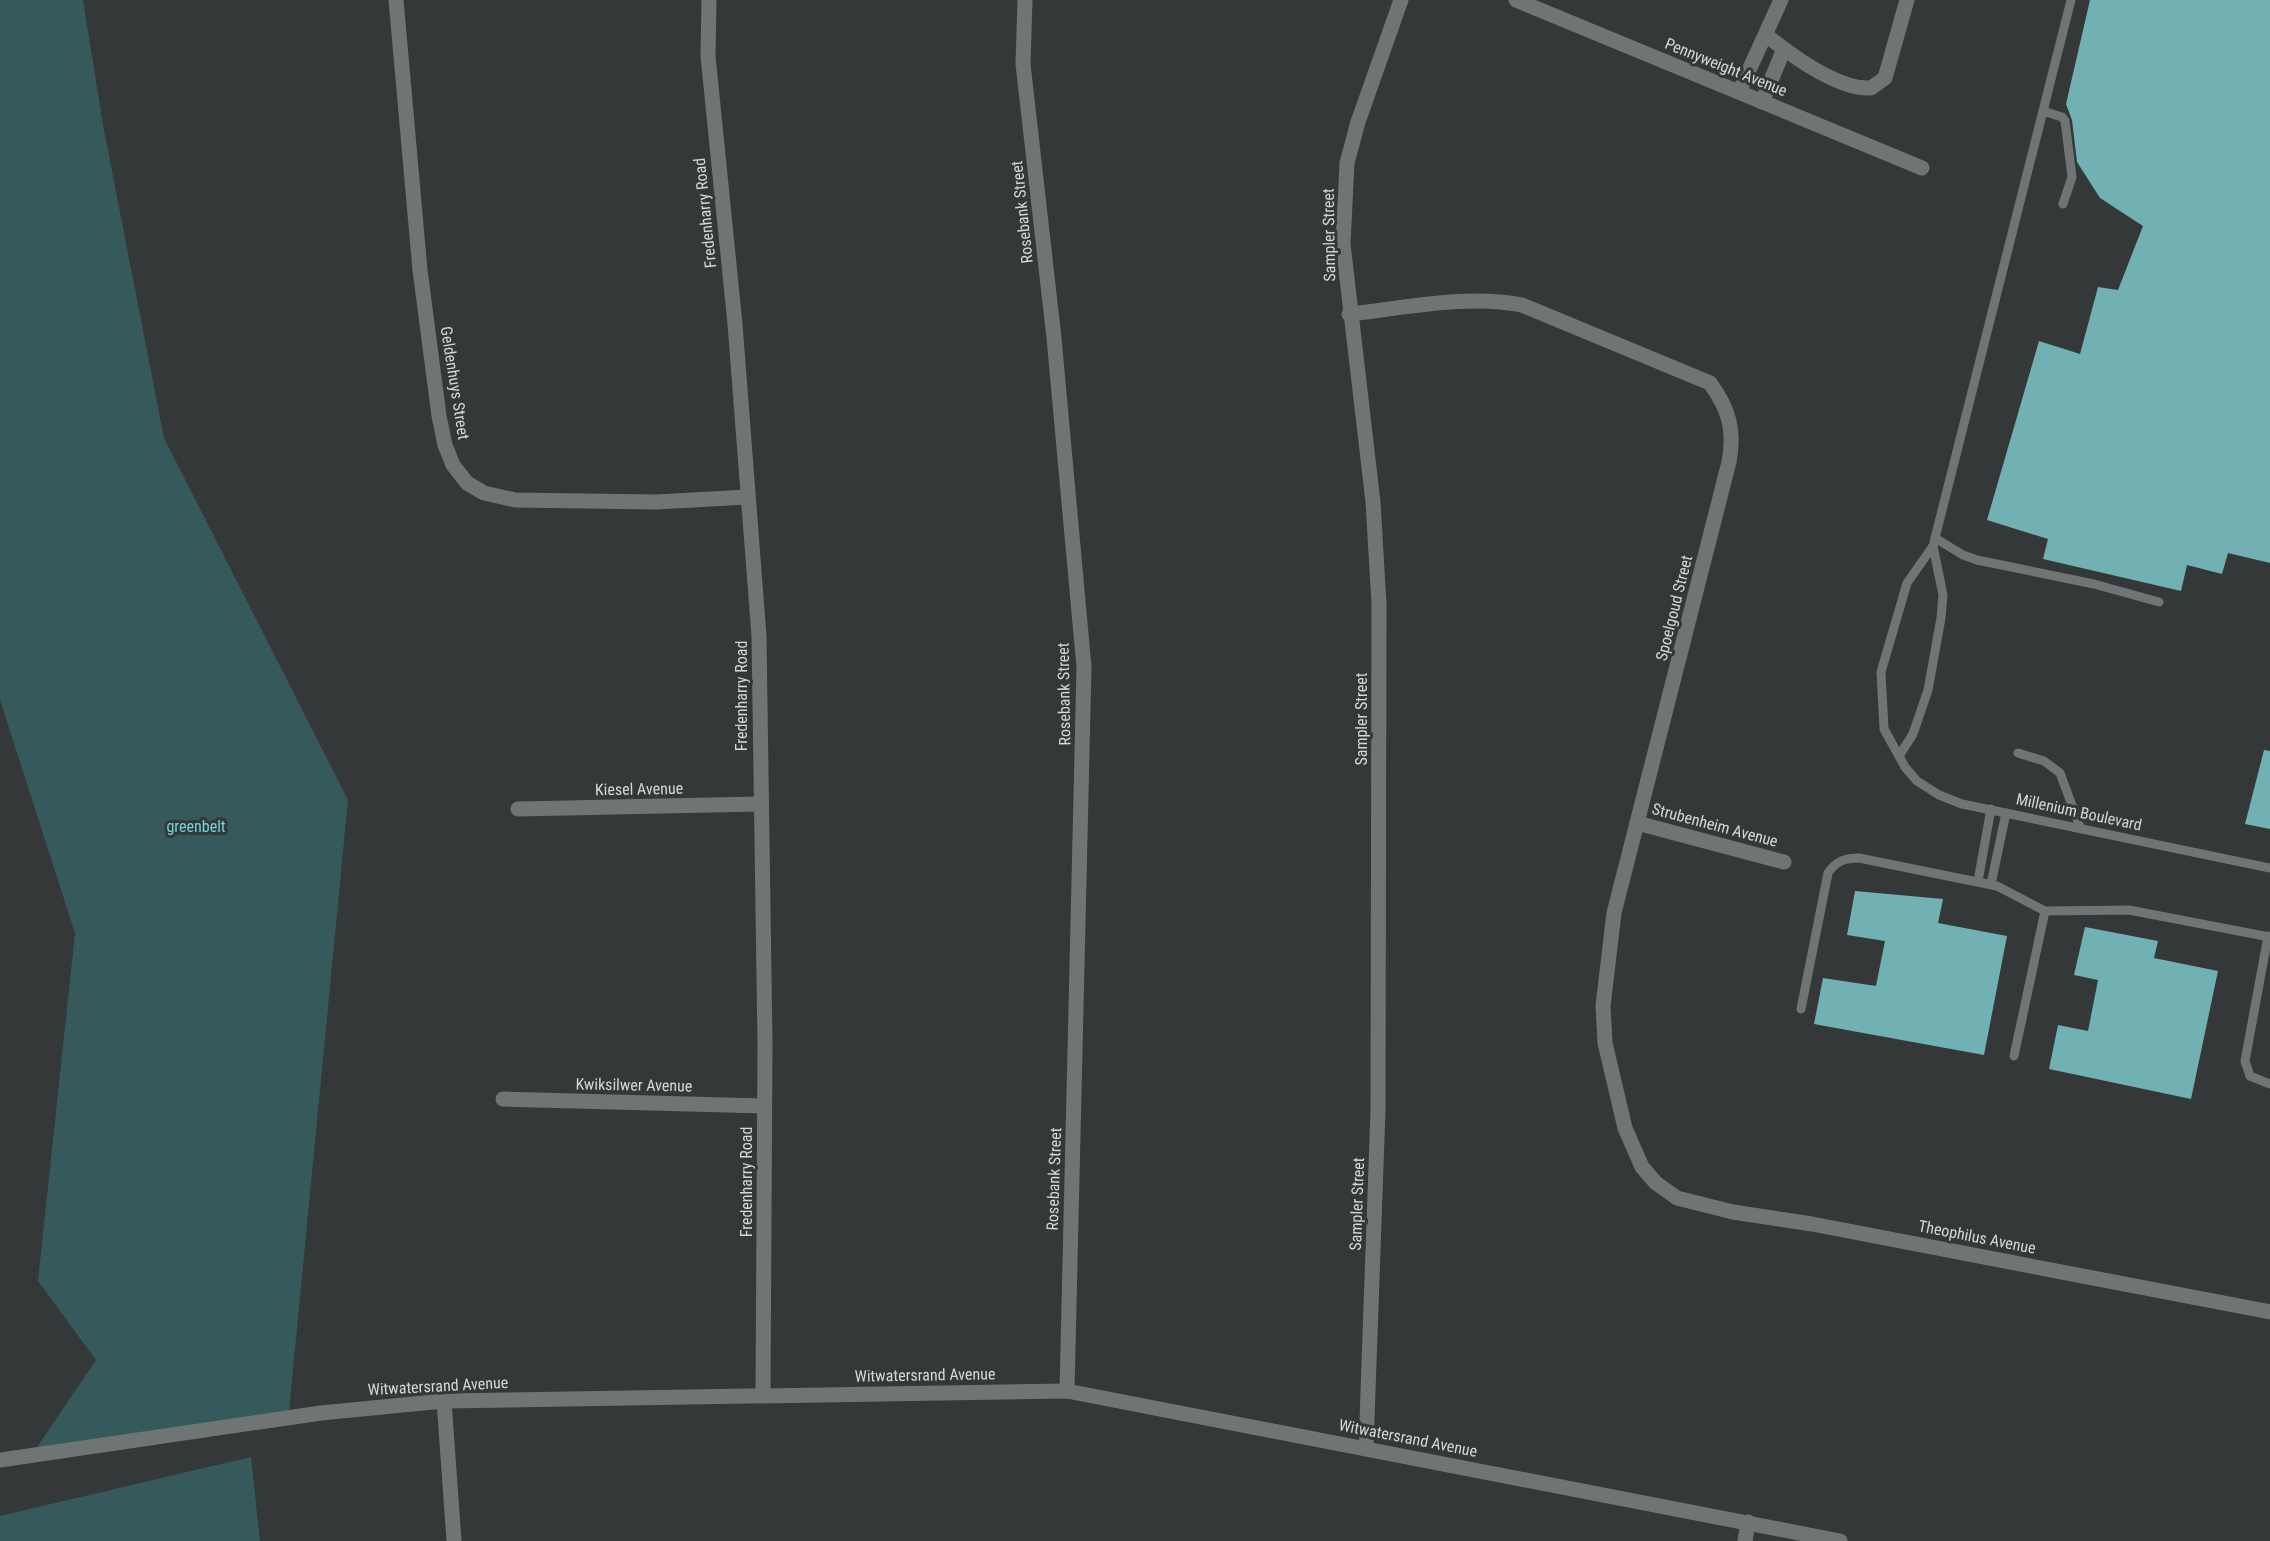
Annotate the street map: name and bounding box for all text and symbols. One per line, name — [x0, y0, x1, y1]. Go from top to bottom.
street label: Pennyweight Avenue — [1662, 34, 1790, 100]
street label: Fredenharry Road — [690, 157, 720, 269]
street label: Rosebank Street — [1007, 160, 1037, 264]
street label: Sampler Street — [1319, 188, 1339, 282]
street label: Geldenhuys Street — [437, 325, 473, 441]
street label: Spoelgoud Street — [1652, 553, 1696, 663]
street label: Fredenharry Road — [732, 641, 751, 751]
street label: Rosebank Street — [1054, 642, 1074, 746]
street label: Sampler Street — [1352, 672, 1371, 766]
street label: Kiesel Avenue — [595, 779, 683, 799]
street label: Millenium Boulevard — [2014, 789, 2144, 835]
street label: Strubenheim Avenue — [1650, 799, 1780, 851]
park label: greenbelt — [166, 817, 226, 836]
street label: Kwiksilwer Avenue — [576, 1074, 692, 1096]
street label: Fredenharry Road — [737, 1127, 756, 1237]
street label: Rosebank Street — [1043, 1127, 1065, 1231]
street label: Sampler Street — [1346, 1157, 1368, 1251]
street label: Theophilus Avenue — [1917, 1216, 2037, 1258]
street label: Witwatersrand Avenue — [854, 1364, 996, 1386]
street label: Witwatersrand Avenue — [367, 1373, 509, 1399]
street label: Witwatersrand Avenue — [1337, 1415, 1479, 1461]

